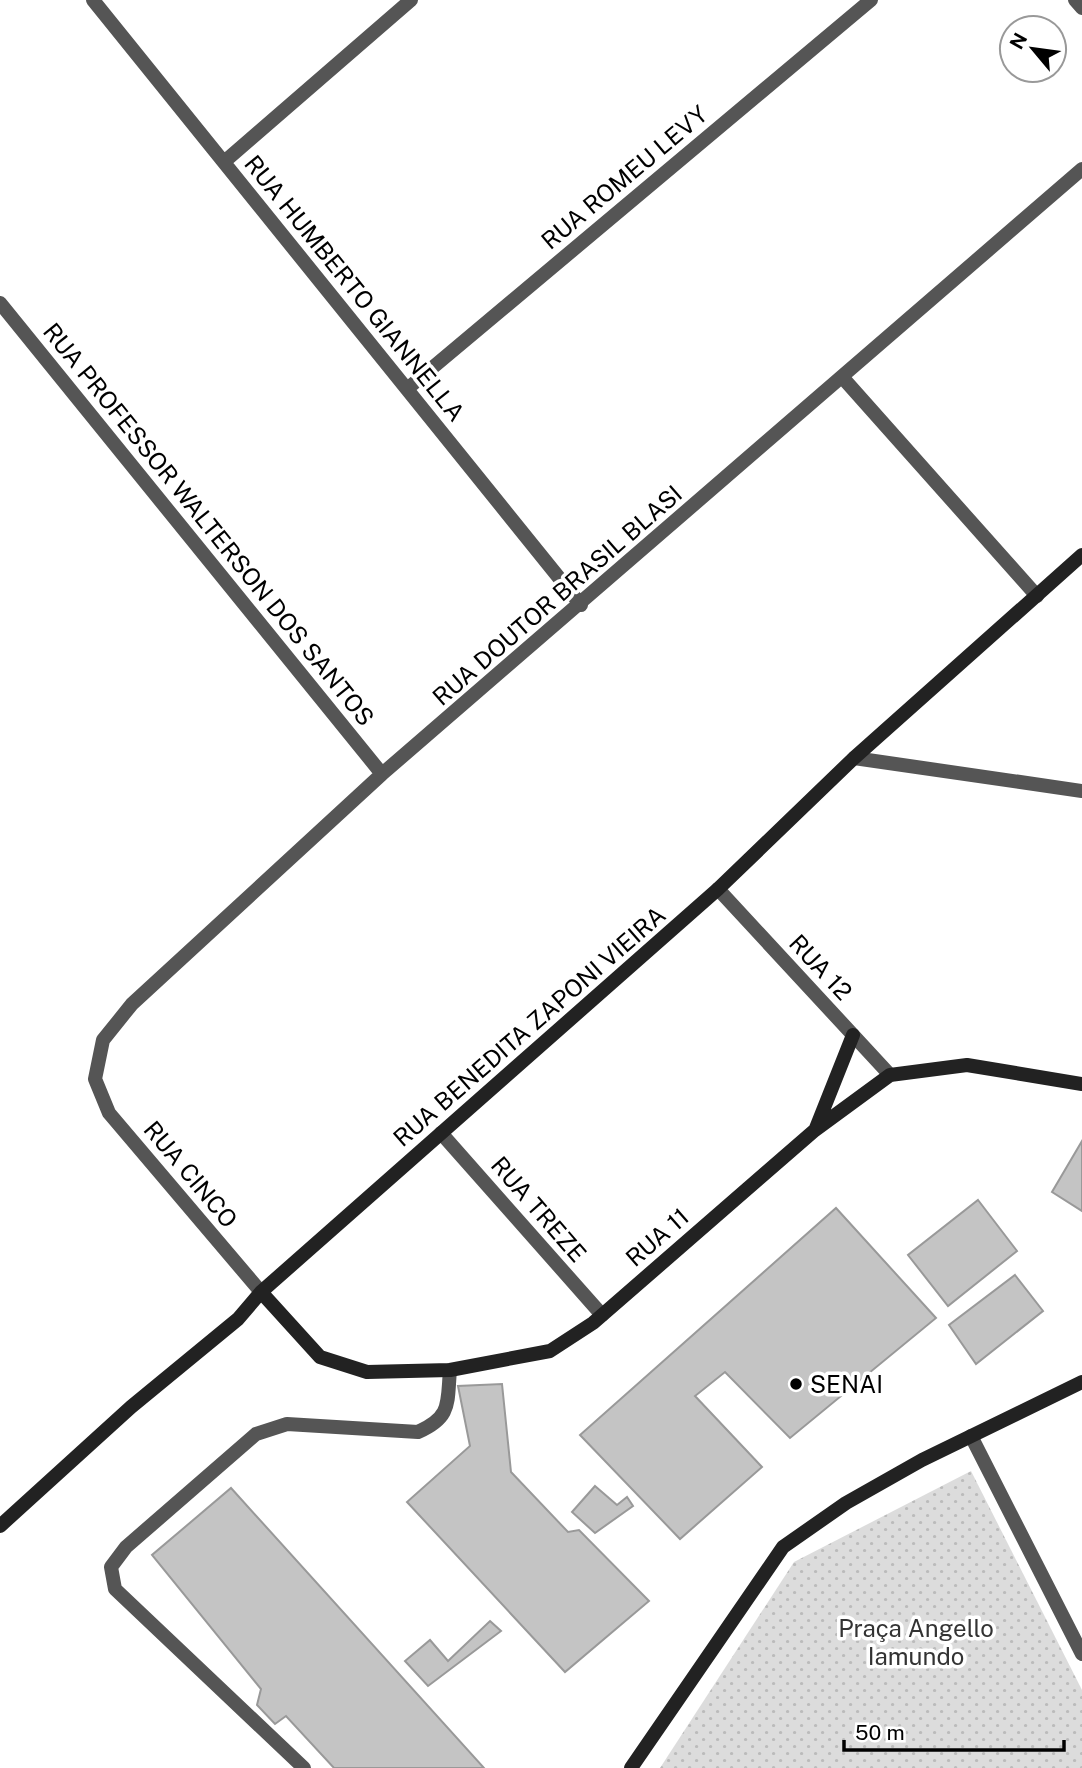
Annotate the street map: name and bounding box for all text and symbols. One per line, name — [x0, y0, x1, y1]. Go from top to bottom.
north arrow — [998, 14, 1068, 84]
text: N — [1005, 29, 1031, 53]
street label: RUA ROMEU LEVY — [535, 99, 713, 254]
street label: RUA HUMBERTO GIANNELLA — [239, 150, 471, 426]
street label: RUA PROFESSOR WALTERSON DOS SANTOS — [38, 317, 380, 731]
street label: RUA DOUTOR BRASIL BLASI — [427, 479, 687, 711]
street label: RUA BENEDITA ZAPONI VIEIRA — [387, 900, 671, 1152]
street label: RUA 12 — [784, 929, 858, 1005]
street label: RUA CINCO — [138, 1115, 244, 1233]
street label: RUA TREZE — [486, 1151, 592, 1267]
street label: RUA 11 — [620, 1202, 694, 1272]
place label: SENAI — [810, 1370, 883, 1398]
marker: SENAI — [788, 1376, 804, 1392]
park label: Praça Angello Iamundo — [838, 1614, 994, 1670]
scale bar — [844, 1708, 1064, 1752]
text: 50 m — [855, 1720, 905, 1745]

